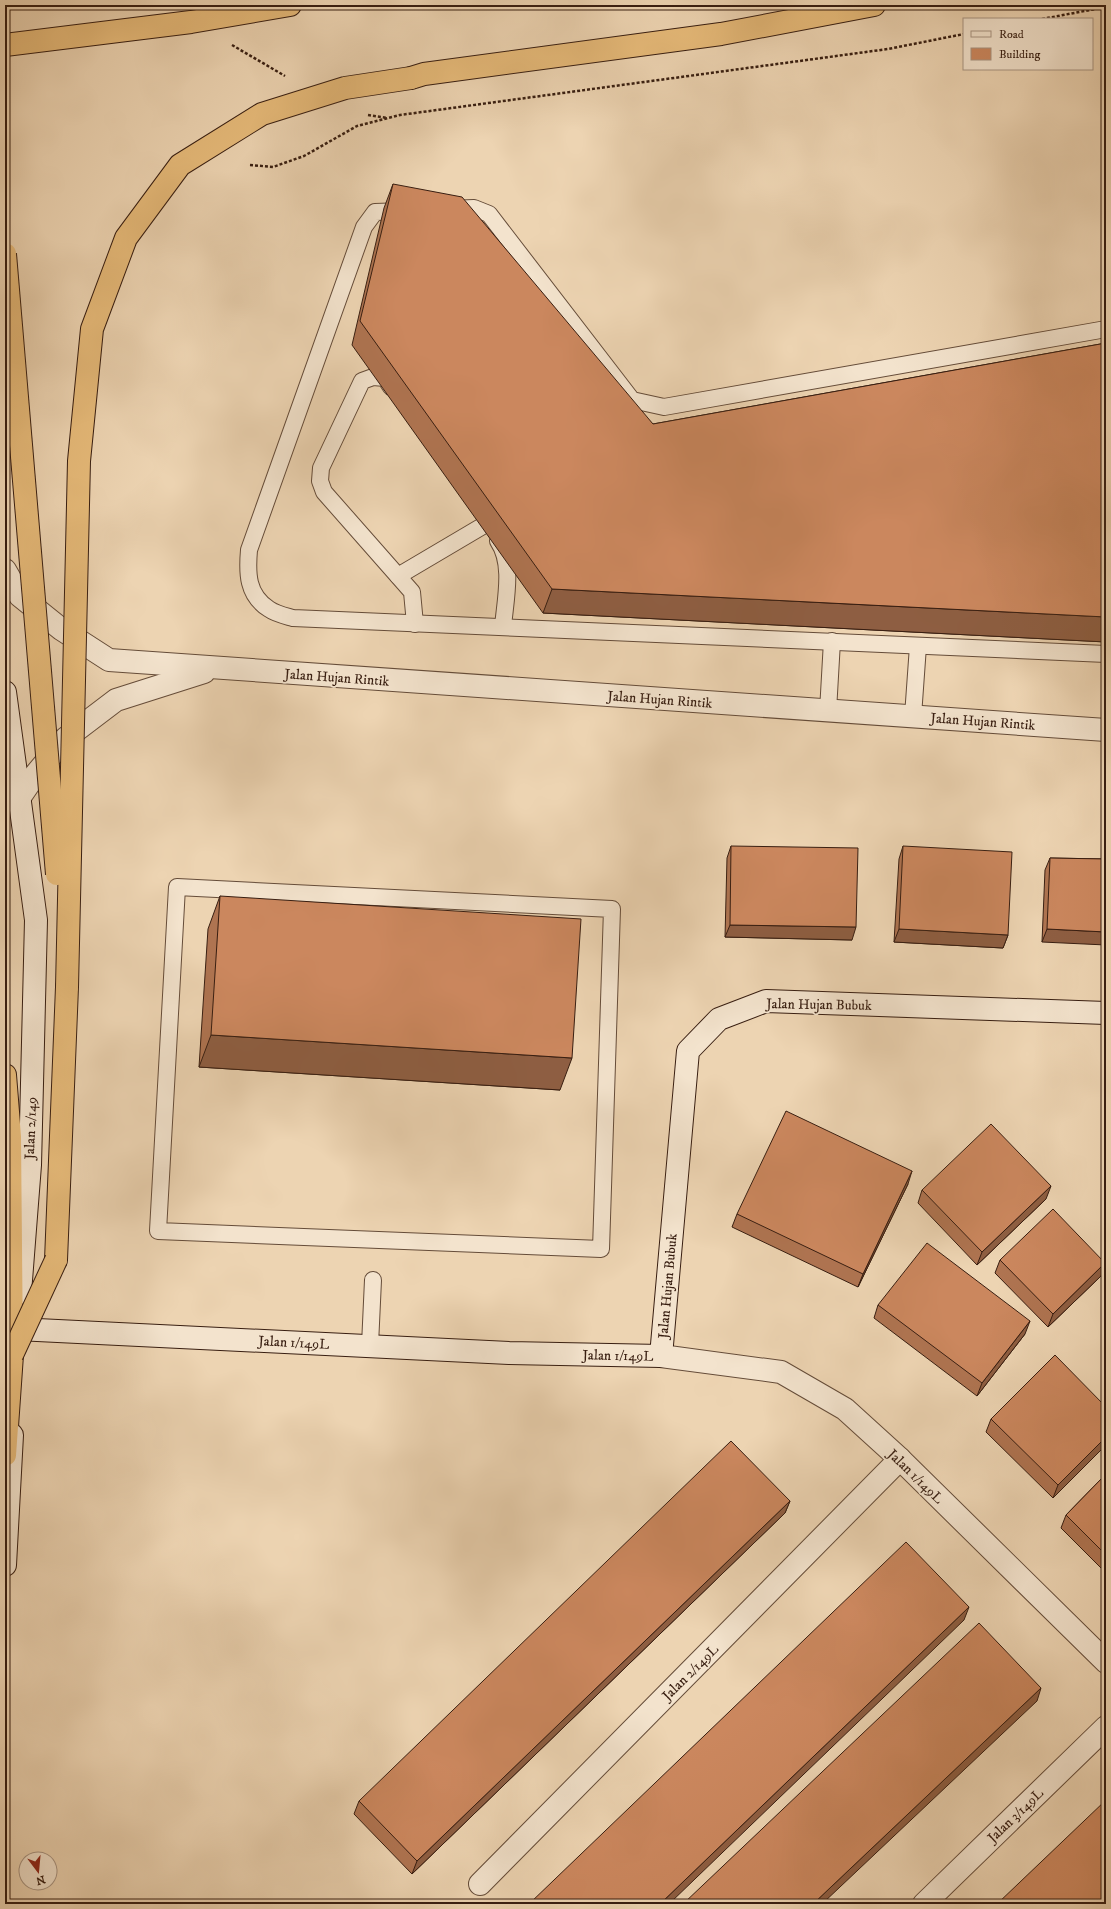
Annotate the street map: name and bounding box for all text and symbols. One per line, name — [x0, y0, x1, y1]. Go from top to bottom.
legend — [963, 18, 1093, 70]
text: Road — [999, 27, 1024, 42]
text: Building — [999, 47, 1040, 62]
street label: Jalan Hujan Rintik — [282, 665, 390, 691]
street label: Jalan Hujan Rintik — [605, 687, 713, 713]
street label: Jalan Hujan Rintik — [928, 709, 1036, 735]
street label: Jalan Hujan Bubuk — [764, 995, 872, 1015]
street label: Jalan 2/149 — [21, 1096, 41, 1162]
street label: Jalan Hujan Bubuk — [654, 1233, 682, 1341]
street label: Jalan 1/149L — [256, 1332, 330, 1354]
street label: Jalan 1/149L — [580, 1346, 654, 1366]
street label: Jalan 1/149L — [882, 1444, 947, 1508]
street label: Jalan 2/149L — [657, 1641, 723, 1706]
street label: Jalan 3/149L — [982, 1785, 1047, 1848]
north arrow — [18, 1851, 58, 1891]
text: N — [34, 1872, 47, 1888]

